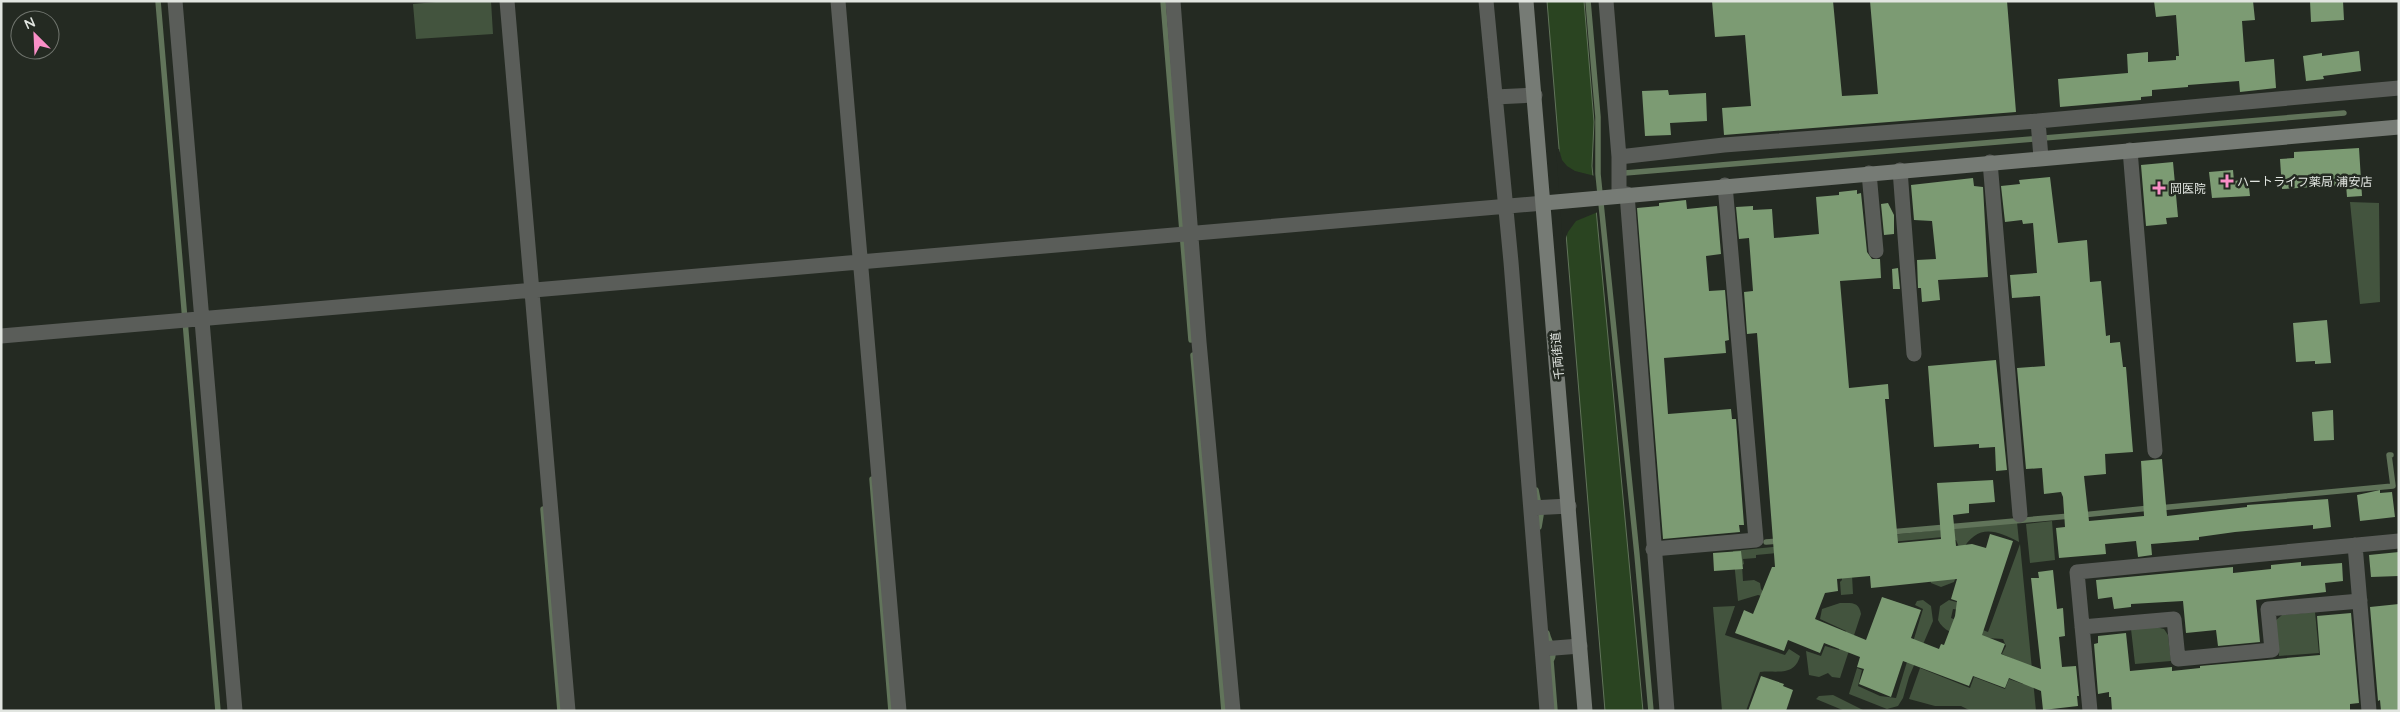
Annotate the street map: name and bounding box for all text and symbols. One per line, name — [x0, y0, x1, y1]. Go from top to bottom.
north arrow — [10, 10, 60, 60]
text: N — [21, 13, 38, 33]
place label: ハートライフ薬局 浦安店 — [2237, 174, 2372, 189]
marker: ハートライフ薬局 浦安店 — [2221, 175, 2233, 187]
marker: 岡医院 — [2152, 181, 2166, 195]
place label: 岡医院 — [2170, 181, 2206, 196]
street label: 千両街道 — [1547, 331, 1567, 381]

